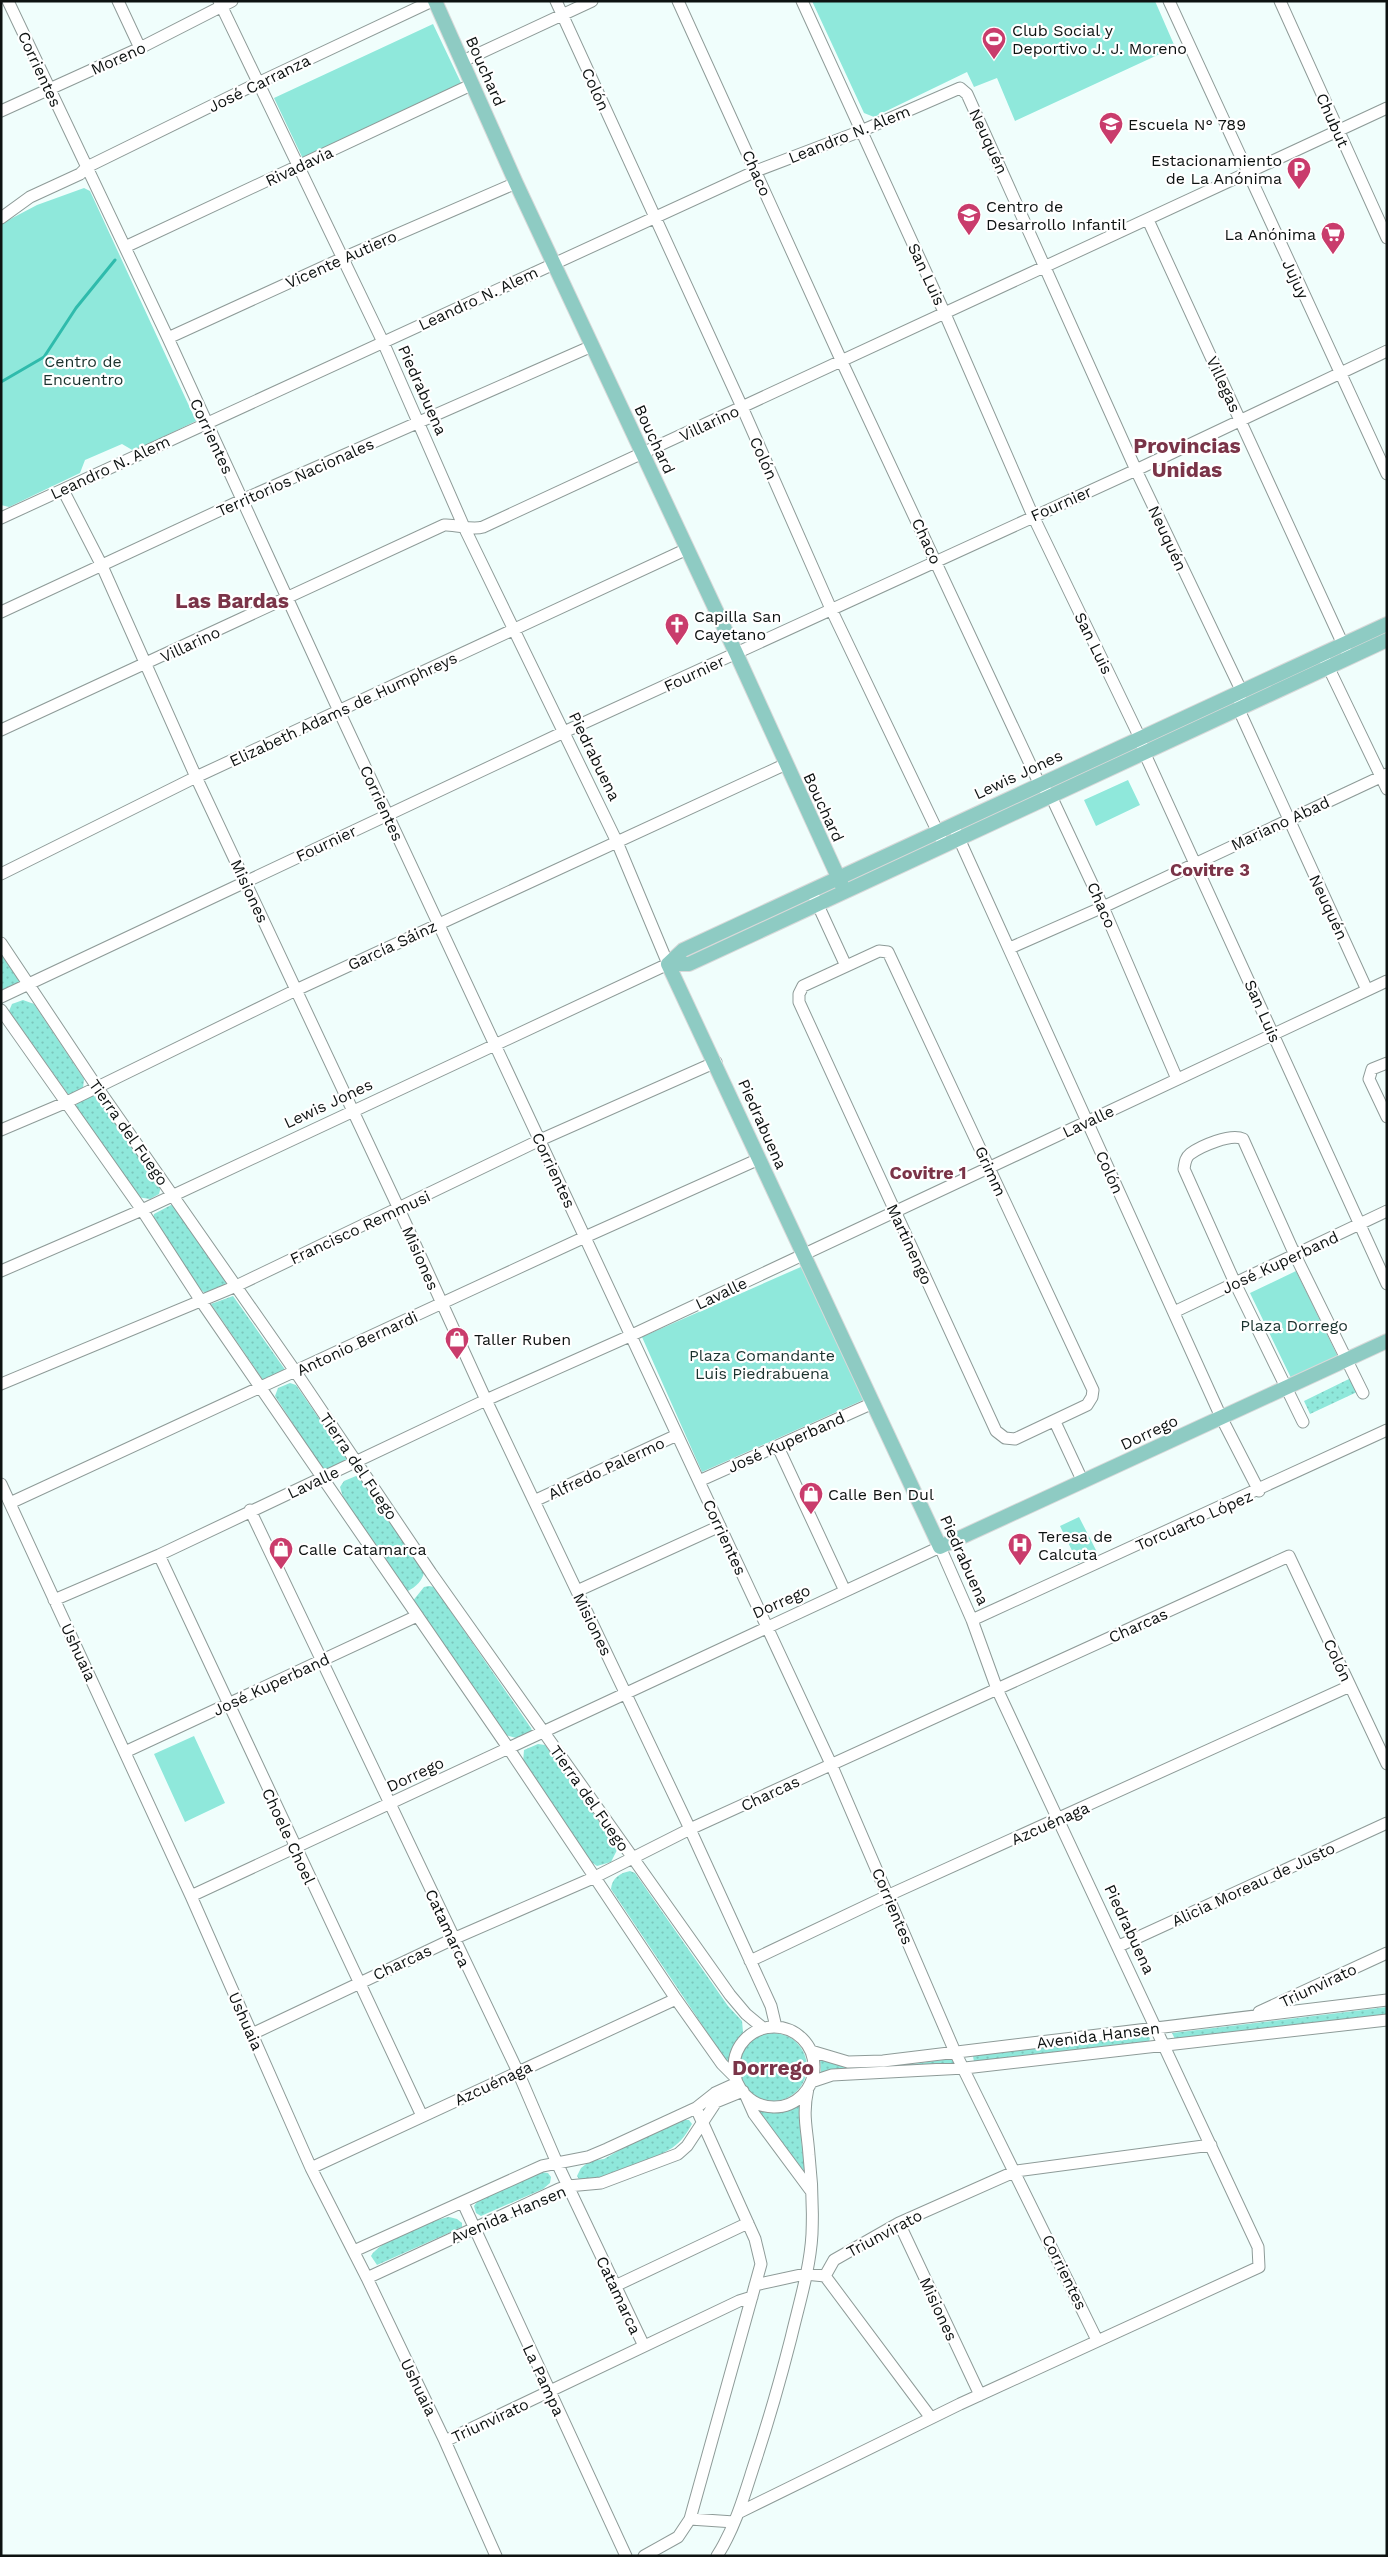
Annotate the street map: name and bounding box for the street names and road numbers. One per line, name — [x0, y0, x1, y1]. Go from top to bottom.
street label: Corrientes — [14, 28, 65, 110]
street label: Bouchard — [462, 33, 509, 109]
street label: Moreno — [88, 38, 149, 79]
street label: José Carranza — [205, 51, 313, 116]
street label: Colón — [578, 65, 613, 114]
street label: Chubut — [1312, 90, 1353, 151]
street label: Leandro N. Alem — [786, 101, 913, 168]
street label: Neuquén — [965, 106, 1012, 177]
street label: Rivadavia — [262, 143, 336, 190]
street label: Chaco — [738, 147, 775, 199]
street label: Vicente Autiero — [283, 226, 400, 292]
street label: San Luis — [904, 240, 949, 308]
street label: Jujuy — [1278, 257, 1313, 303]
street label: Leandro N. Alem — [415, 262, 541, 334]
street label: Piedrabuena — [394, 342, 451, 438]
street label: Villegas — [1202, 353, 1245, 415]
street label: Corrientes — [186, 395, 237, 477]
street label: Villarino — [676, 401, 742, 446]
street label: Bouchard — [630, 402, 679, 477]
street label: Leandro N. Alem — [47, 431, 173, 503]
street label: Territorios Nacionales — [214, 434, 377, 521]
street label: Colón — [746, 434, 781, 483]
street label: Fournier — [1028, 481, 1095, 525]
street label: Neuquén — [1144, 503, 1191, 574]
street label: Chaco — [908, 515, 945, 567]
street label: San Luis — [1070, 609, 1117, 677]
street label: Villarino — [157, 622, 223, 667]
street label: Elizabeth Adams de Humphreys — [226, 648, 460, 771]
street label: Fournier — [661, 651, 728, 696]
street label: Piedrabuena — [565, 709, 624, 804]
street label: Lewis Jones — [971, 746, 1066, 803]
street label: Corrientes — [356, 762, 407, 844]
street label: Bouchard — [799, 770, 848, 845]
street label: Mariano Abad — [1228, 792, 1332, 855]
street label: Fournier — [293, 821, 360, 866]
street label: Misiones — [227, 856, 272, 926]
street label: Neuquén — [1305, 872, 1352, 943]
street label: Chaco — [1083, 879, 1120, 931]
street label: García Sáinz — [345, 917, 440, 974]
street label: San Luis — [1240, 977, 1285, 1045]
street label: Lewis Jones — [281, 1075, 376, 1132]
street label: Tierra del Fuego — [85, 1076, 172, 1189]
street label: Piedrabuena — [734, 1076, 791, 1172]
street label: Lavalle — [1059, 1101, 1117, 1142]
street label: Corrientes — [528, 1129, 579, 1211]
street label: Grimm — [971, 1143, 1010, 1199]
street label: Colón — [1092, 1148, 1127, 1197]
street label: Francisco Remmusi — [287, 1187, 433, 1268]
street label: Martinengo — [883, 1201, 936, 1288]
street label: Misiones — [398, 1223, 443, 1293]
street label: José Kuperband — [1219, 1227, 1342, 1298]
street label: Lavalle — [692, 1273, 750, 1314]
street label: Antonio Bernardi — [294, 1307, 421, 1380]
street label: José Kuperband — [725, 1408, 848, 1477]
street label: Tierra del Fuego — [316, 1409, 401, 1524]
street label: Dorrego — [1117, 1411, 1181, 1454]
street label: Alfredo Palermo — [545, 1433, 668, 1504]
street label: Lavalle — [284, 1462, 342, 1503]
street label: Torcuarto López — [1133, 1486, 1256, 1555]
street label: Corrientes — [699, 1496, 750, 1578]
street label: Piedrabuena — [936, 1512, 993, 1608]
street label: Dorrego — [749, 1580, 813, 1623]
street label: Misiones — [569, 1590, 616, 1659]
street label: Charcas — [1106, 1604, 1171, 1647]
street label: Ushuaia — [57, 1620, 100, 1684]
street label: Colón — [1319, 1636, 1356, 1685]
street label: José Kuperband — [210, 1649, 333, 1720]
street label: Tierra del Fuego — [546, 1742, 633, 1855]
street label: Dorrego — [383, 1753, 447, 1796]
street label: Charcas — [738, 1772, 803, 1815]
street label: Choele Choel — [258, 1785, 319, 1887]
street label: Azcuénaga — [1008, 1798, 1092, 1849]
street label: Alicia Moreau de Justo — [1169, 1838, 1338, 1931]
street label: Corrientes — [868, 1865, 917, 1947]
street label: Piedrabuena — [1100, 1881, 1159, 1977]
street label: Catamarca — [421, 1886, 474, 1970]
street label: Charcas — [370, 1941, 435, 1984]
street label: Triunvirato — [1277, 1959, 1360, 2012]
street label: Ushuaia — [224, 1989, 267, 2053]
street label: Avenida Hansen — [1035, 2019, 1161, 2052]
street label: Azcuénaga — [451, 2057, 535, 2110]
street label: Avenida Hansen — [447, 2181, 569, 2247]
street label: Triunvirato — [843, 2206, 925, 2261]
street label: Corrientes — [1038, 2232, 1091, 2313]
street label: Catamarca — [592, 2253, 645, 2337]
street label: Misiones — [916, 2274, 961, 2344]
street label: La Pampa — [519, 2341, 568, 2419]
street label: Ushuaia — [396, 2355, 441, 2419]
street label: Triunvirato — [449, 2394, 532, 2447]

